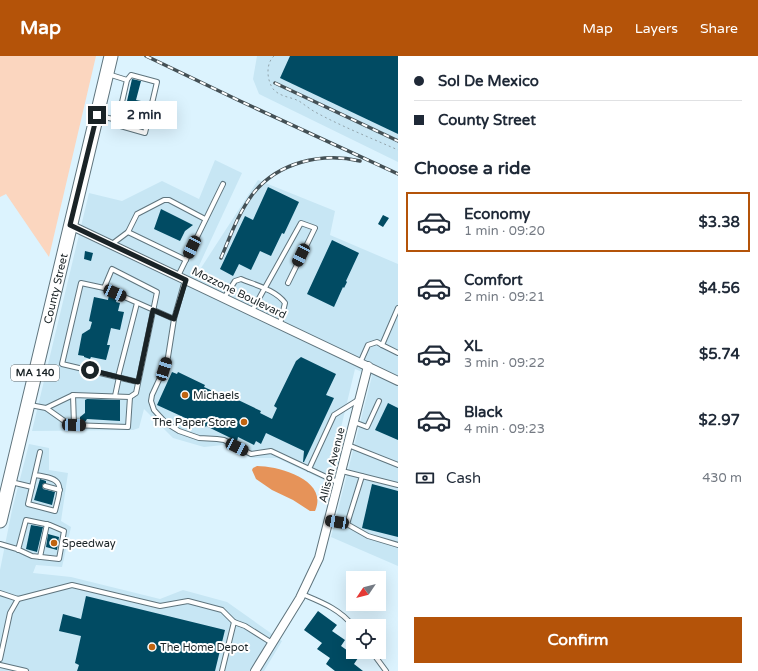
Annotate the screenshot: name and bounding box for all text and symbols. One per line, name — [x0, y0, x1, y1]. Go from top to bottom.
text: Map — [20, 17, 61, 39]
text: Map — [583, 20, 613, 37]
text: Layers — [635, 20, 678, 37]
text: Share — [700, 20, 738, 37]
text: Sol De Mexico — [438, 72, 539, 90]
callout: 2 min — [111, 101, 177, 129]
route end — [88, 106, 106, 124]
text: 2 min — [127, 107, 161, 123]
text: County Street — [438, 111, 536, 129]
text: Choose a ride — [414, 157, 531, 179]
icon: car — [416, 204, 452, 240]
text: Economy — [464, 205, 530, 223]
text: $3.38 — [699, 213, 740, 231]
text: 1 min · 09:20 — [464, 223, 545, 239]
car — [181, 234, 203, 260]
car — [290, 242, 312, 268]
street label: County Street — [41, 252, 70, 325]
street label: Mozzone Boulevard — [190, 264, 288, 322]
icon: car — [416, 270, 452, 306]
text: Comfort — [464, 271, 523, 289]
text: $4.56 — [699, 279, 740, 297]
car — [102, 283, 128, 303]
text: 2 min · 09:21 — [464, 289, 545, 305]
icon: car — [416, 336, 452, 372]
text: XL — [464, 337, 483, 355]
text: $5.74 — [699, 345, 740, 363]
text: 3 min · 09:22 — [464, 355, 545, 371]
car — [155, 356, 173, 382]
route start — [81, 361, 99, 379]
road number: MA 140 — [11, 365, 59, 381]
place label: Michaels — [193, 389, 239, 402]
marker: Michaels — [180, 390, 190, 400]
icon: car — [416, 402, 452, 438]
text: Black — [464, 403, 503, 421]
text: $2.97 — [699, 411, 740, 429]
place label: The Paper Store — [152, 416, 236, 429]
marker: The Paper Store — [239, 417, 249, 427]
car — [62, 419, 86, 431]
text: 4 min · 09:23 — [464, 421, 545, 437]
street label: Allison Avenue — [316, 426, 348, 504]
car — [224, 436, 250, 458]
icon: cash — [414, 467, 436, 489]
text: Cash — [446, 469, 481, 487]
text: 430 m — [702, 470, 742, 486]
car — [324, 514, 350, 530]
place label: Speedway — [62, 537, 116, 550]
marker: Speedway — [49, 538, 59, 548]
north arrow — [346, 571, 386, 611]
map controls — [346, 571, 386, 659]
button: Confirm — [414, 617, 742, 663]
button: locate — [346, 619, 386, 659]
place label: The Home Depot — [160, 641, 249, 654]
marker: The Home Depot — [147, 642, 157, 652]

